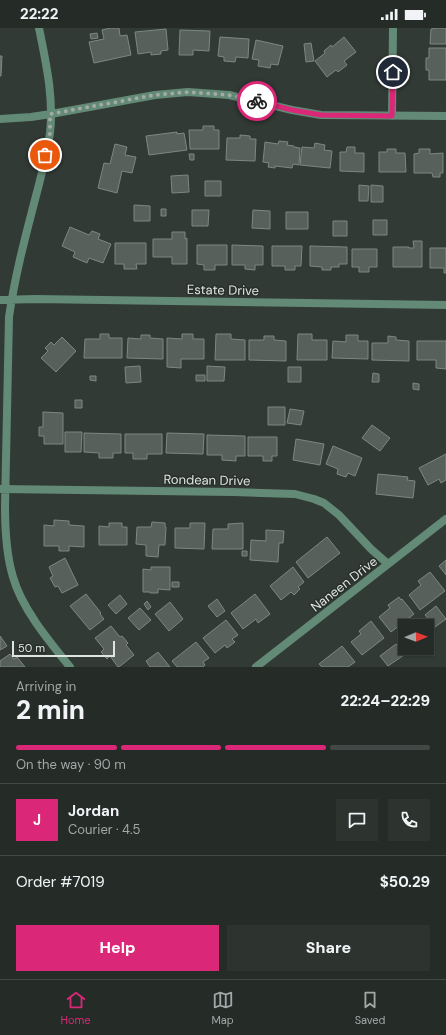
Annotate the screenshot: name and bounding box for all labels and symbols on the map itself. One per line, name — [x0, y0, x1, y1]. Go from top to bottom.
pin — [376, 55, 410, 89]
courier — [237, 81, 277, 121]
pin — [28, 138, 62, 172]
street label: Estate Drive — [187, 281, 259, 299]
street label: Rondean Drive — [163, 471, 251, 489]
street label: Naneen Drive — [307, 553, 381, 615]
north arrow — [398, 619, 434, 655]
scale bar — [12, 639, 115, 658]

